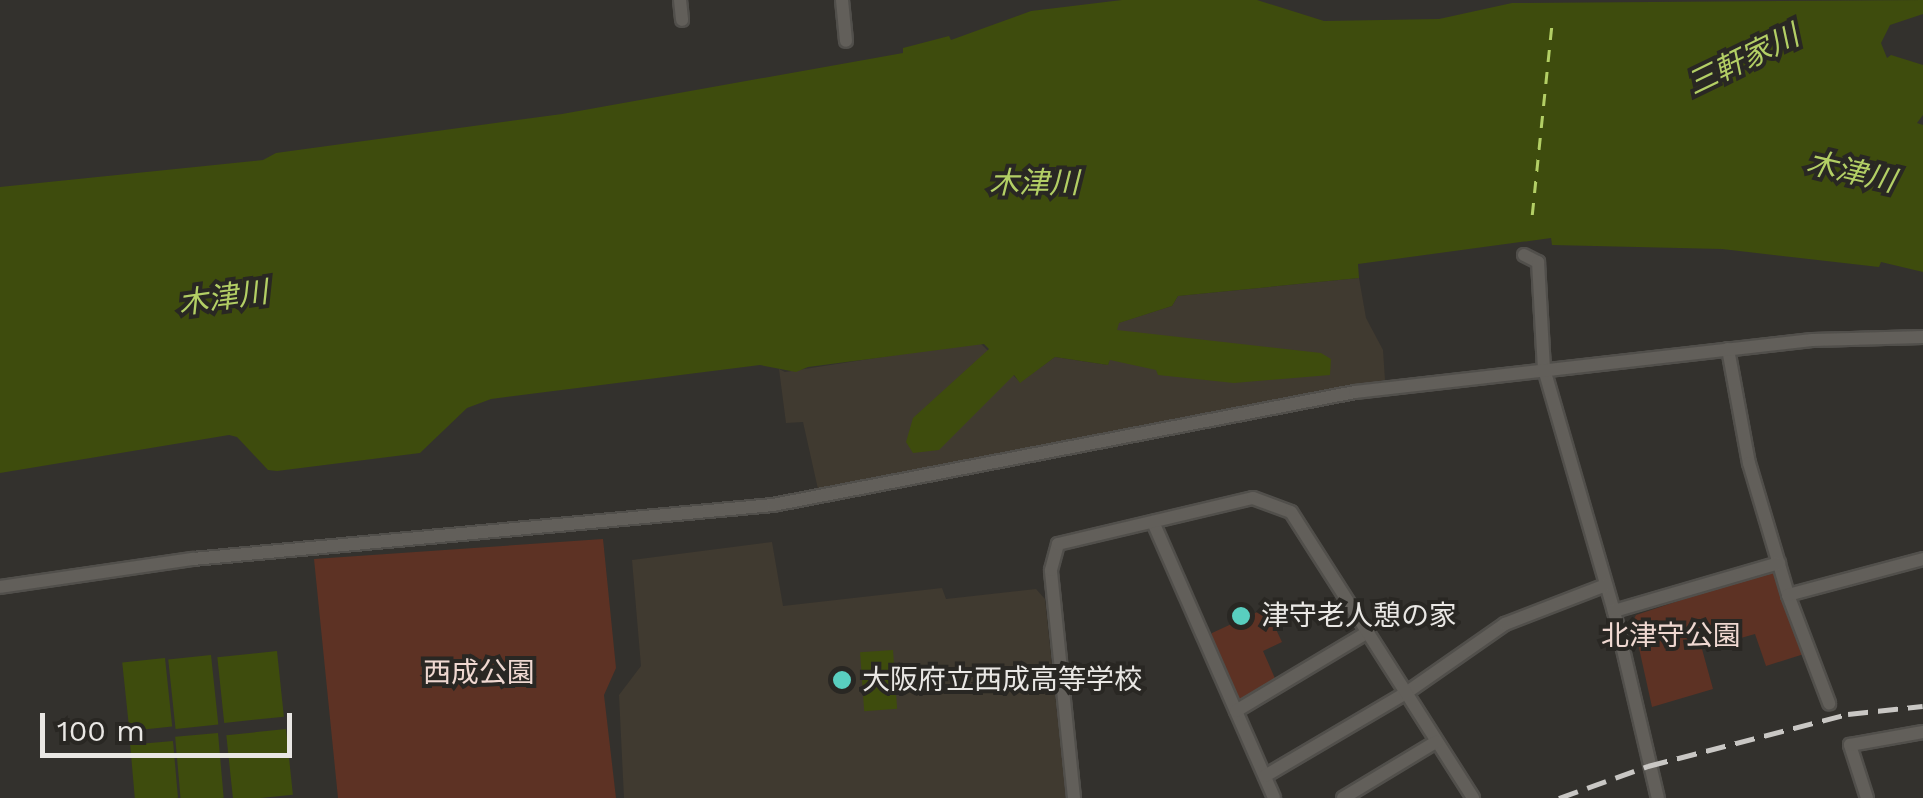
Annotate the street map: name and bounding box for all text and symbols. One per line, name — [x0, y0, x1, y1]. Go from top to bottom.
water label: 三軒家川 — [1681, 18, 1805, 102]
water label: 木津川 — [1803, 144, 1899, 200]
water label: 木津川 — [989, 165, 1079, 201]
water label: 木津川 — [176, 274, 270, 322]
place label: 津守老人憩の家 — [1261, 599, 1457, 633]
marker: 津守老人憩の家 — [1230, 605, 1252, 627]
park label: 北津守公園 — [1601, 619, 1741, 653]
park label: 西成公園 — [423, 656, 535, 690]
place label: 大阪府立西成高等学校 — [862, 663, 1142, 697]
marker: 大阪府立西成高等学校 — [831, 669, 853, 691]
scale bar — [45, 693, 298, 755]
text: 100 m — [57, 713, 145, 748]

